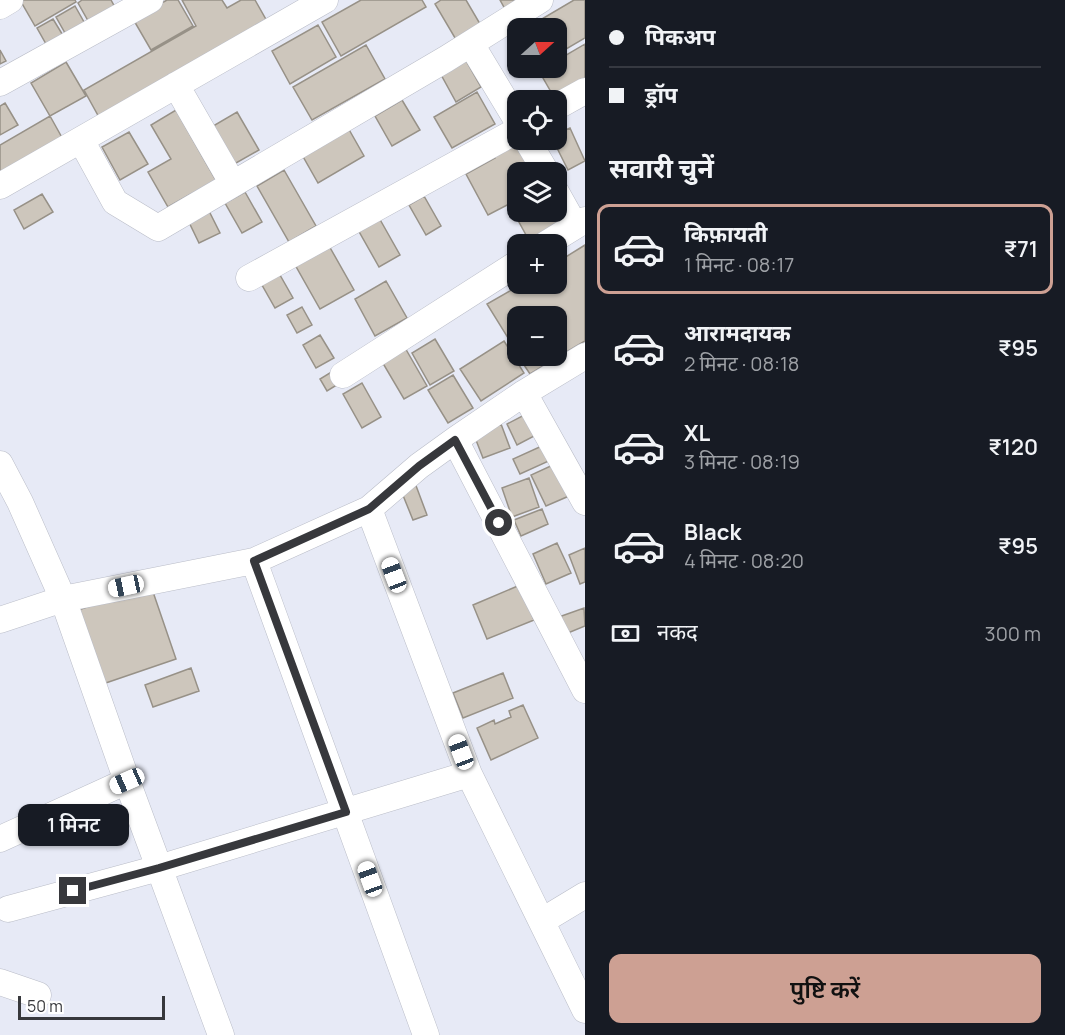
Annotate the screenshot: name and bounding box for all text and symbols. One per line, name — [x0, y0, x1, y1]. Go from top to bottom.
north arrow — [507, 18, 567, 78]
map controls — [507, 18, 567, 366]
text: पिकअप — [645, 22, 716, 52]
text: ड्रॉप — [645, 80, 678, 110]
button: locate — [507, 90, 567, 150]
text: सवारी चुनें — [609, 149, 714, 186]
button: layers — [507, 162, 567, 222]
text: किफ़ायती — [684, 219, 768, 249]
icon: car — [612, 222, 666, 276]
button: + — [507, 234, 567, 294]
text: ₹71 — [1004, 234, 1038, 264]
text: 1 मिनट · 08:17 — [684, 251, 794, 278]
button: − — [507, 306, 567, 366]
text: आरामदायक — [684, 318, 791, 348]
icon: car — [612, 321, 666, 375]
text: ₹95 — [998, 333, 1038, 363]
text: 2 मिनट · 08:18 — [684, 350, 799, 377]
text: XL — [684, 418, 710, 448]
icon: car — [612, 420, 666, 474]
text: ₹120 — [988, 432, 1038, 462]
text: 3 मिनट · 08:19 — [684, 448, 800, 475]
route start — [485, 509, 512, 536]
text: Black — [684, 517, 741, 547]
icon: car — [612, 519, 666, 573]
text: ₹95 — [998, 531, 1038, 561]
text: 4 मिनट · 08:20 — [684, 547, 804, 574]
car — [379, 555, 409, 595]
car — [107, 573, 145, 599]
icon: cash — [609, 617, 642, 650]
text: नकद — [657, 617, 698, 647]
text: 300 m — [985, 620, 1041, 647]
car — [446, 732, 476, 772]
car — [107, 765, 147, 797]
callout: 1 मिनट — [17, 804, 128, 846]
text: 1 मिनट — [47, 811, 100, 838]
car — [355, 859, 385, 899]
route end — [59, 877, 86, 904]
button: पुष्टि करें — [609, 954, 1041, 1023]
scale bar — [18, 993, 165, 1020]
text: 50 m — [27, 995, 63, 1017]

